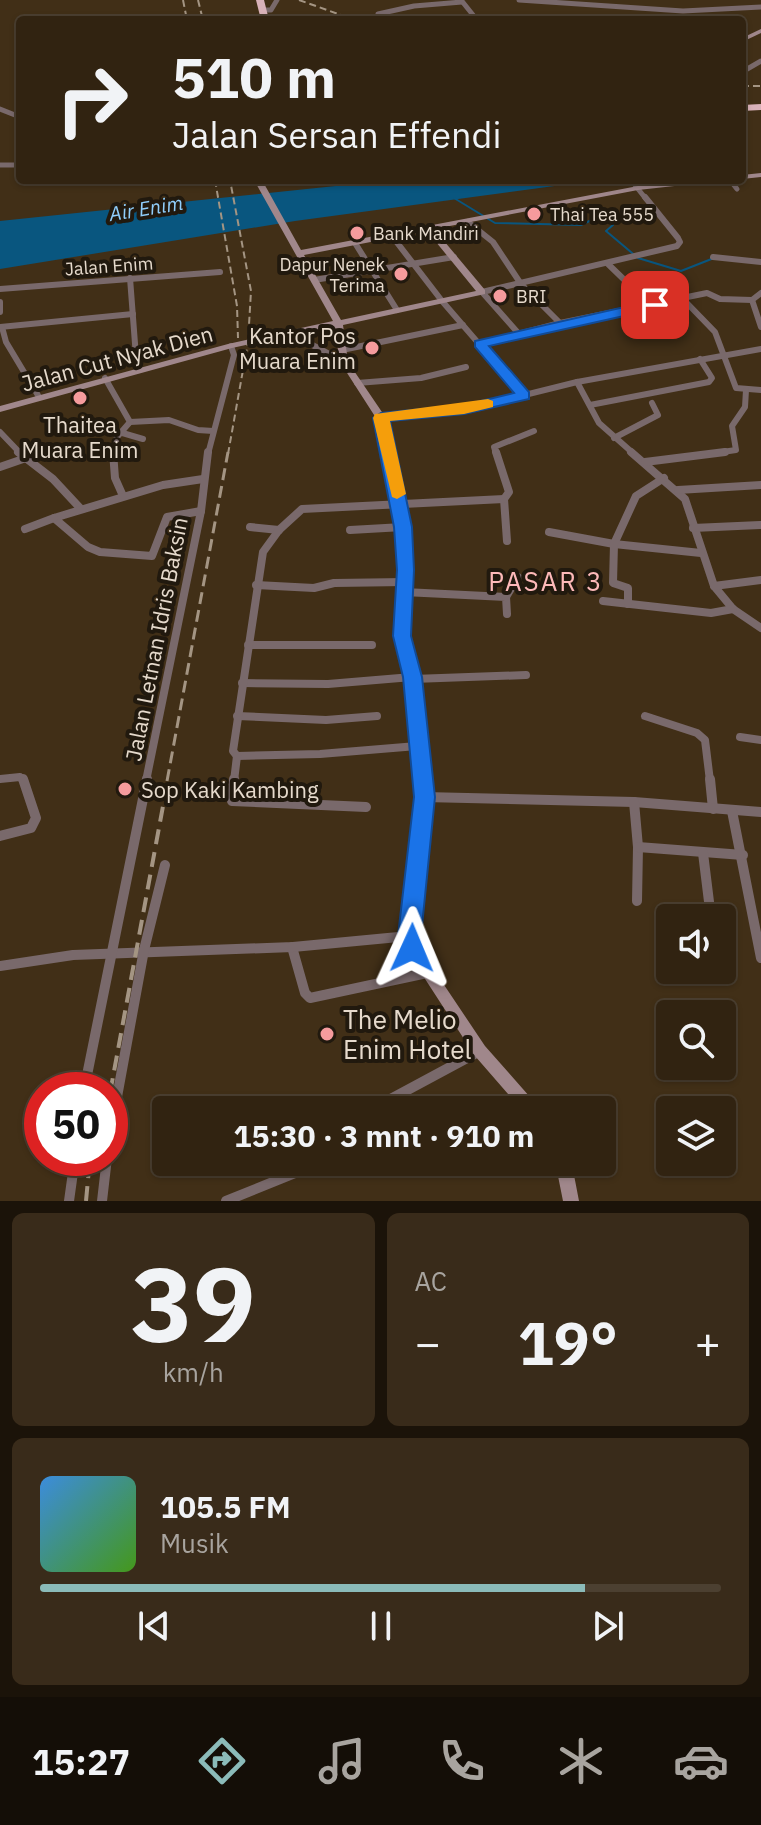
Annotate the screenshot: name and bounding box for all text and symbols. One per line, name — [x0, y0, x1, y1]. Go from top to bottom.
text: 510 m — [172, 41, 336, 113]
icon: right — [40, 48, 144, 152]
text: Jalan Sersan Effendi — [172, 111, 501, 158]
water label: Air Enim — [106, 189, 185, 227]
place label: Thai Tea 555 — [550, 203, 654, 226]
marker: Thai Tea 555 — [525, 205, 543, 223]
place label: Bank Mandiri — [373, 222, 479, 245]
marker: Bank Mandiri — [348, 224, 366, 242]
street label: Jalan Enim — [64, 251, 154, 281]
place label: Dapur Nenek Terima — [280, 253, 385, 297]
marker: Dapur Nenek Terima — [392, 265, 410, 283]
pin — [621, 271, 689, 339]
icon: arrive — [633, 283, 677, 327]
place label: BRI — [516, 285, 546, 308]
marker: BRI — [491, 287, 509, 305]
street label: Jalan Cut Nyak Dien — [18, 318, 216, 398]
place label: Kantor Pos Muara Enim — [239, 321, 356, 375]
marker: Kantor Pos Muara Enim — [363, 339, 381, 357]
marker: Thaitea Muara Enim — [71, 389, 89, 407]
place label: Thaitea Muara Enim — [21, 410, 139, 464]
street label: Jalan Letnan Idris Baksin — [118, 514, 194, 764]
district label: PASAR 3 — [488, 564, 604, 598]
place label: Sop Kaki Kambing — [141, 775, 319, 804]
marker: Sop Kaki Kambing — [116, 780, 134, 798]
map controls — [656, 904, 736, 1176]
button: sound — [656, 904, 736, 984]
position arrow — [370, 906, 454, 990]
button: search — [656, 1000, 736, 1080]
place label: The Melio Enim Hotel — [343, 1002, 472, 1066]
marker: The Melio Enim Hotel — [318, 1025, 336, 1043]
speed limit sign: 50 — [24, 1072, 128, 1176]
button: layers — [656, 1096, 736, 1176]
text: 15:30 · 3 mnt · 910 m — [234, 1116, 534, 1155]
text: 39 — [131, 1235, 256, 1371]
text: AC — [415, 1264, 447, 1298]
text: 19° — [518, 1303, 618, 1382]
text: − — [415, 1314, 441, 1371]
text: + — [695, 1314, 721, 1371]
text: km/h — [163, 1355, 224, 1389]
text: 105.5 FM — [160, 1487, 291, 1526]
text: Musik — [160, 1526, 229, 1560]
icon: previous — [132, 1604, 176, 1648]
icon: pause — [359, 1604, 403, 1648]
icon: next — [586, 1604, 630, 1648]
icon: directions — [194, 1733, 250, 1789]
icon: music — [314, 1733, 370, 1789]
icon: phone — [434, 1733, 490, 1789]
icon: climate — [553, 1733, 609, 1789]
icon: car — [673, 1733, 729, 1789]
text: 15:27 — [32, 1738, 130, 1785]

